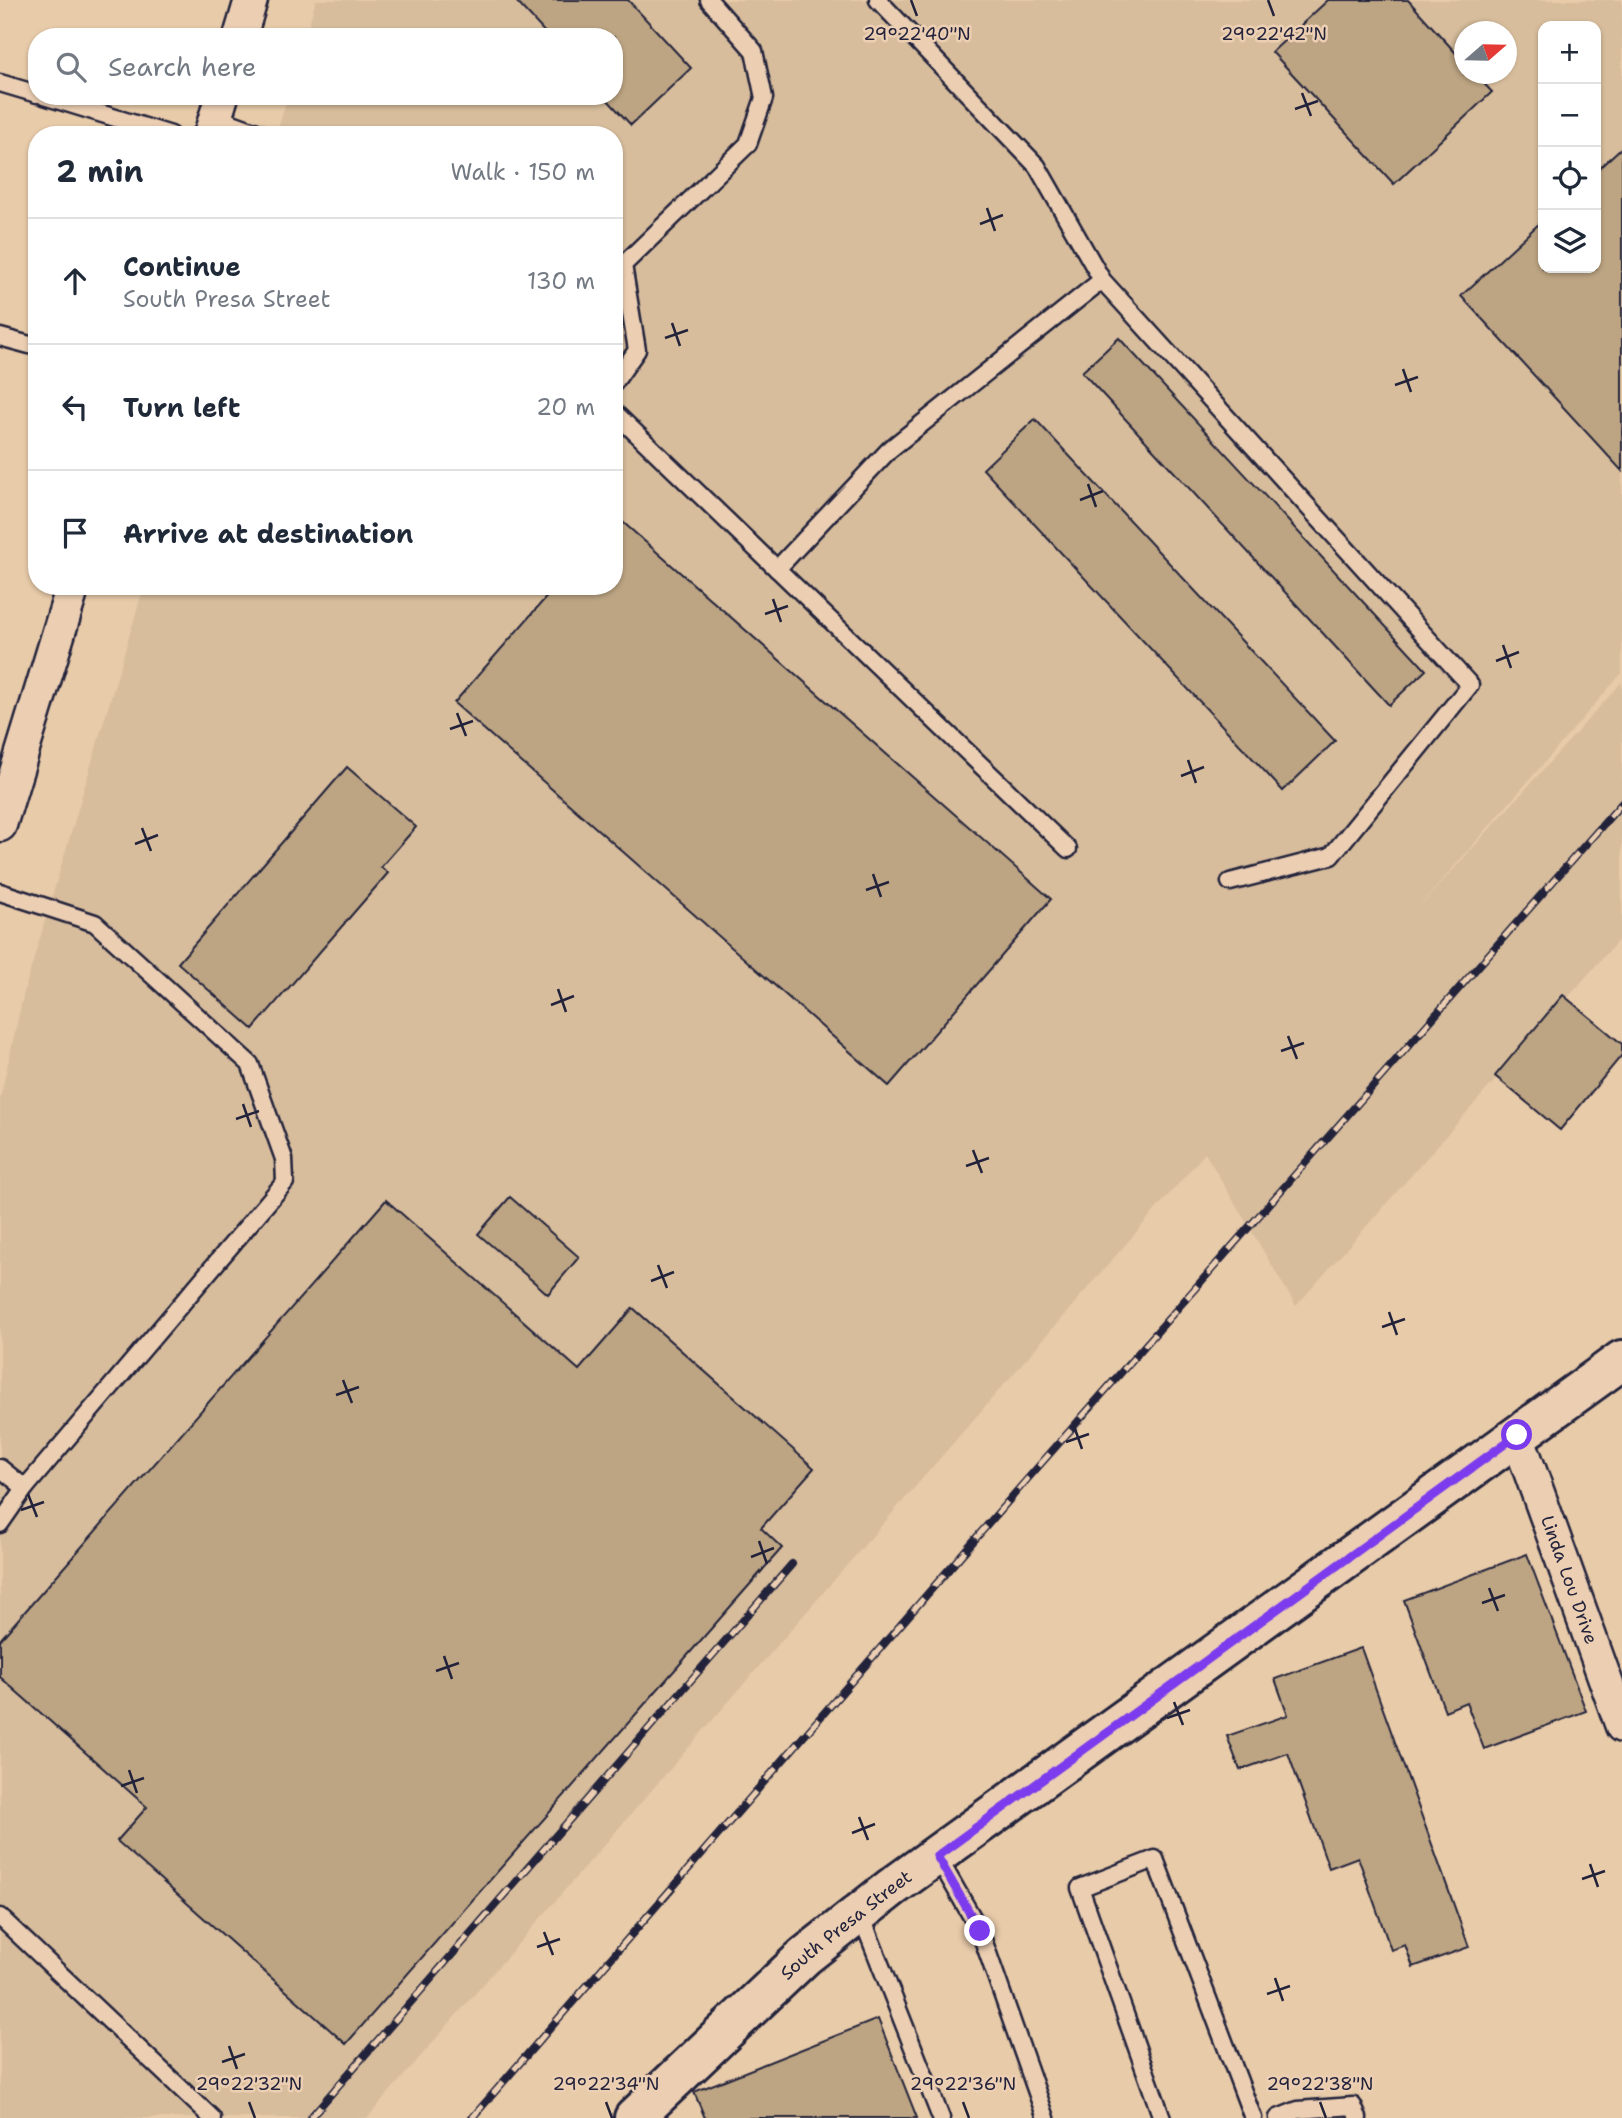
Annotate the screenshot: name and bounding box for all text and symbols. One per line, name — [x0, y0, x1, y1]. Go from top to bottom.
north arrow — [1454, 21, 1517, 84]
map controls — [1538, 21, 1601, 273]
button: + — [1538, 21, 1601, 84]
text: 29°22'40"N — [863, 22, 971, 46]
text: 29°22'42"N — [1221, 22, 1327, 46]
search box — [28, 28, 623, 105]
icon: search — [52, 48, 90, 86]
text: Search here — [108, 49, 257, 84]
button: − — [1538, 84, 1601, 147]
button: locate — [1538, 147, 1601, 210]
text: 2 min — [56, 151, 143, 192]
text: Walk · 150 m — [450, 157, 595, 187]
button: layers — [1538, 210, 1601, 273]
text: Continue — [123, 249, 241, 284]
icon: ahead — [56, 262, 94, 300]
text: 130 m — [527, 266, 595, 296]
text: South Presa Street — [123, 284, 331, 314]
icon: left — [56, 388, 94, 426]
text: Turn left — [123, 390, 240, 425]
text: 20 m — [536, 392, 595, 422]
icon: arrive — [56, 514, 94, 552]
text: Arrive at destination — [123, 516, 413, 551]
route start — [1501, 1419, 1532, 1450]
street label: Linda Lou Drive — [1535, 1512, 1603, 1647]
street label: South Presa Street — [775, 1865, 917, 1985]
route end — [964, 1915, 995, 1946]
text: 29°22'32"N — [196, 2072, 302, 2096]
text: 29°22'34"N — [553, 2072, 659, 2096]
text: 29°22'36"N — [910, 2072, 1016, 2096]
text: 29°22'38"N — [1266, 2072, 1374, 2096]

